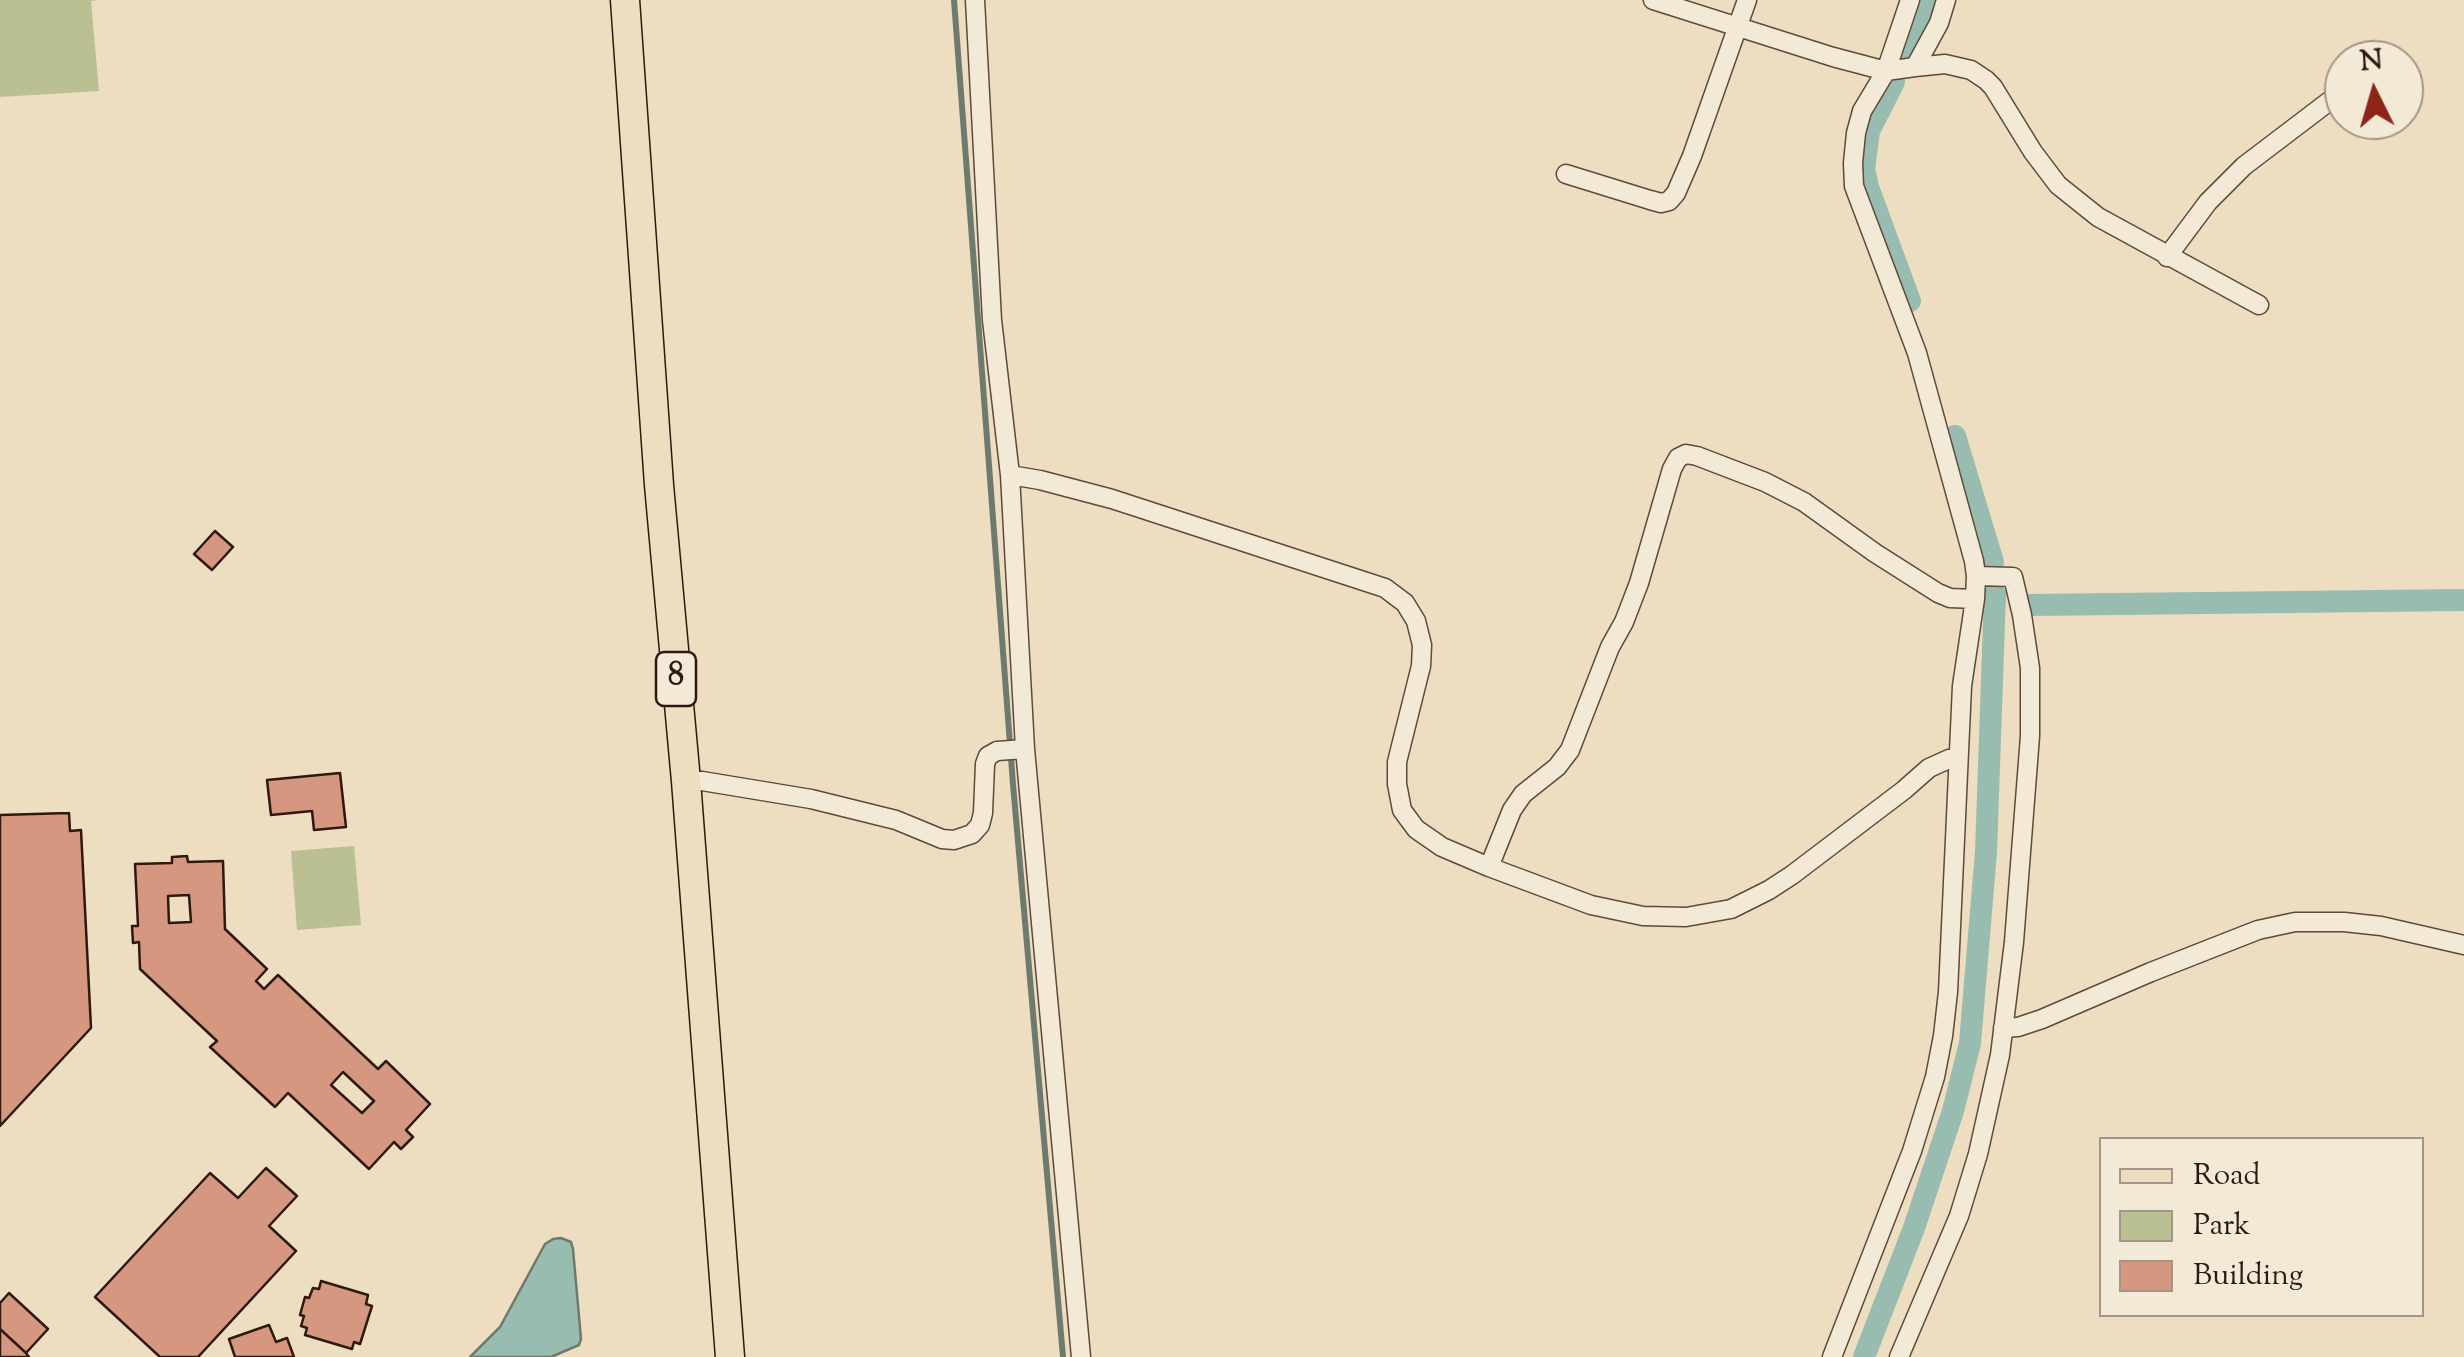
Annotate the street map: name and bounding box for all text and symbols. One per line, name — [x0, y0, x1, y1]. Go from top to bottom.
north arrow — [2324, 40, 2424, 140]
text: N — [2359, 41, 2384, 83]
road number: 8 — [656, 652, 696, 706]
legend — [2099, 1137, 2424, 1317]
text: Road — [2193, 1155, 2260, 1198]
text: Park — [2193, 1205, 2250, 1248]
text: Building — [2193, 1255, 2303, 1298]

